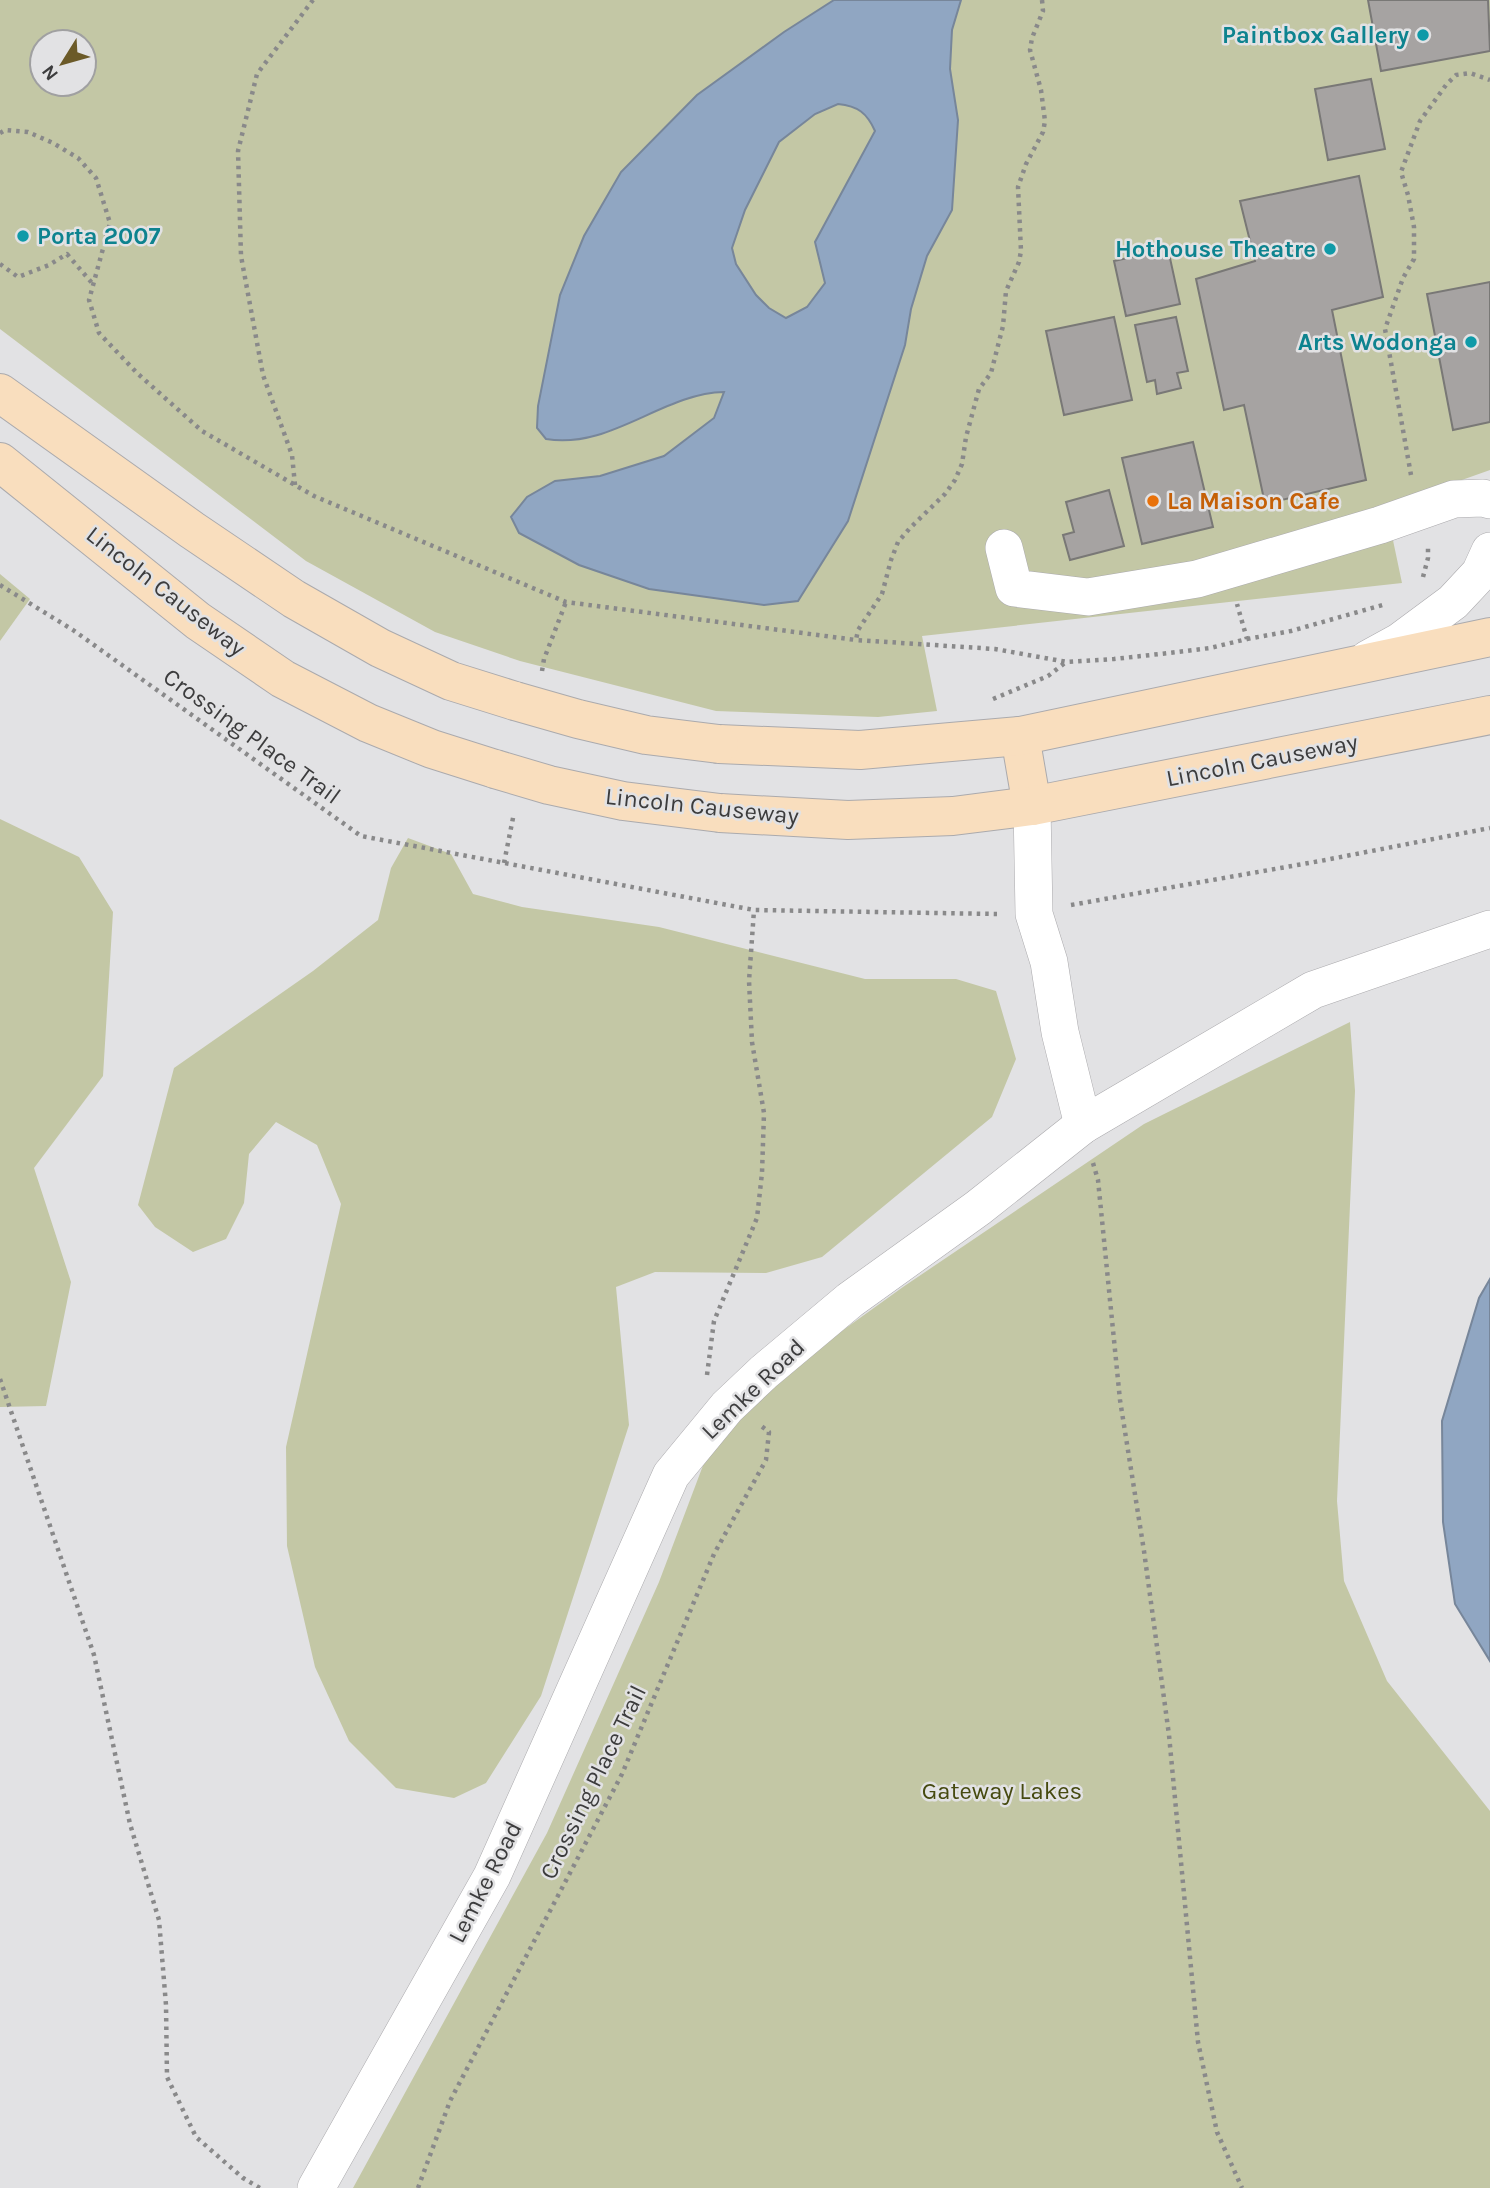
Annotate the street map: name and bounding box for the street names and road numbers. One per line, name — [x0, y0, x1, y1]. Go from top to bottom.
street label: Lincoln Causeway — [81, 520, 251, 662]
street label: Crossing Place Trail — [158, 662, 346, 810]
street label: Lincoln Causeway — [1164, 728, 1360, 792]
street label: Lincoln Causeway — [604, 782, 800, 830]
street label: Lemke Road — [696, 1333, 810, 1445]
street label: Crossing Place Trail — [534, 1680, 652, 1884]
street label: Lemke Road — [442, 1816, 528, 1948]

